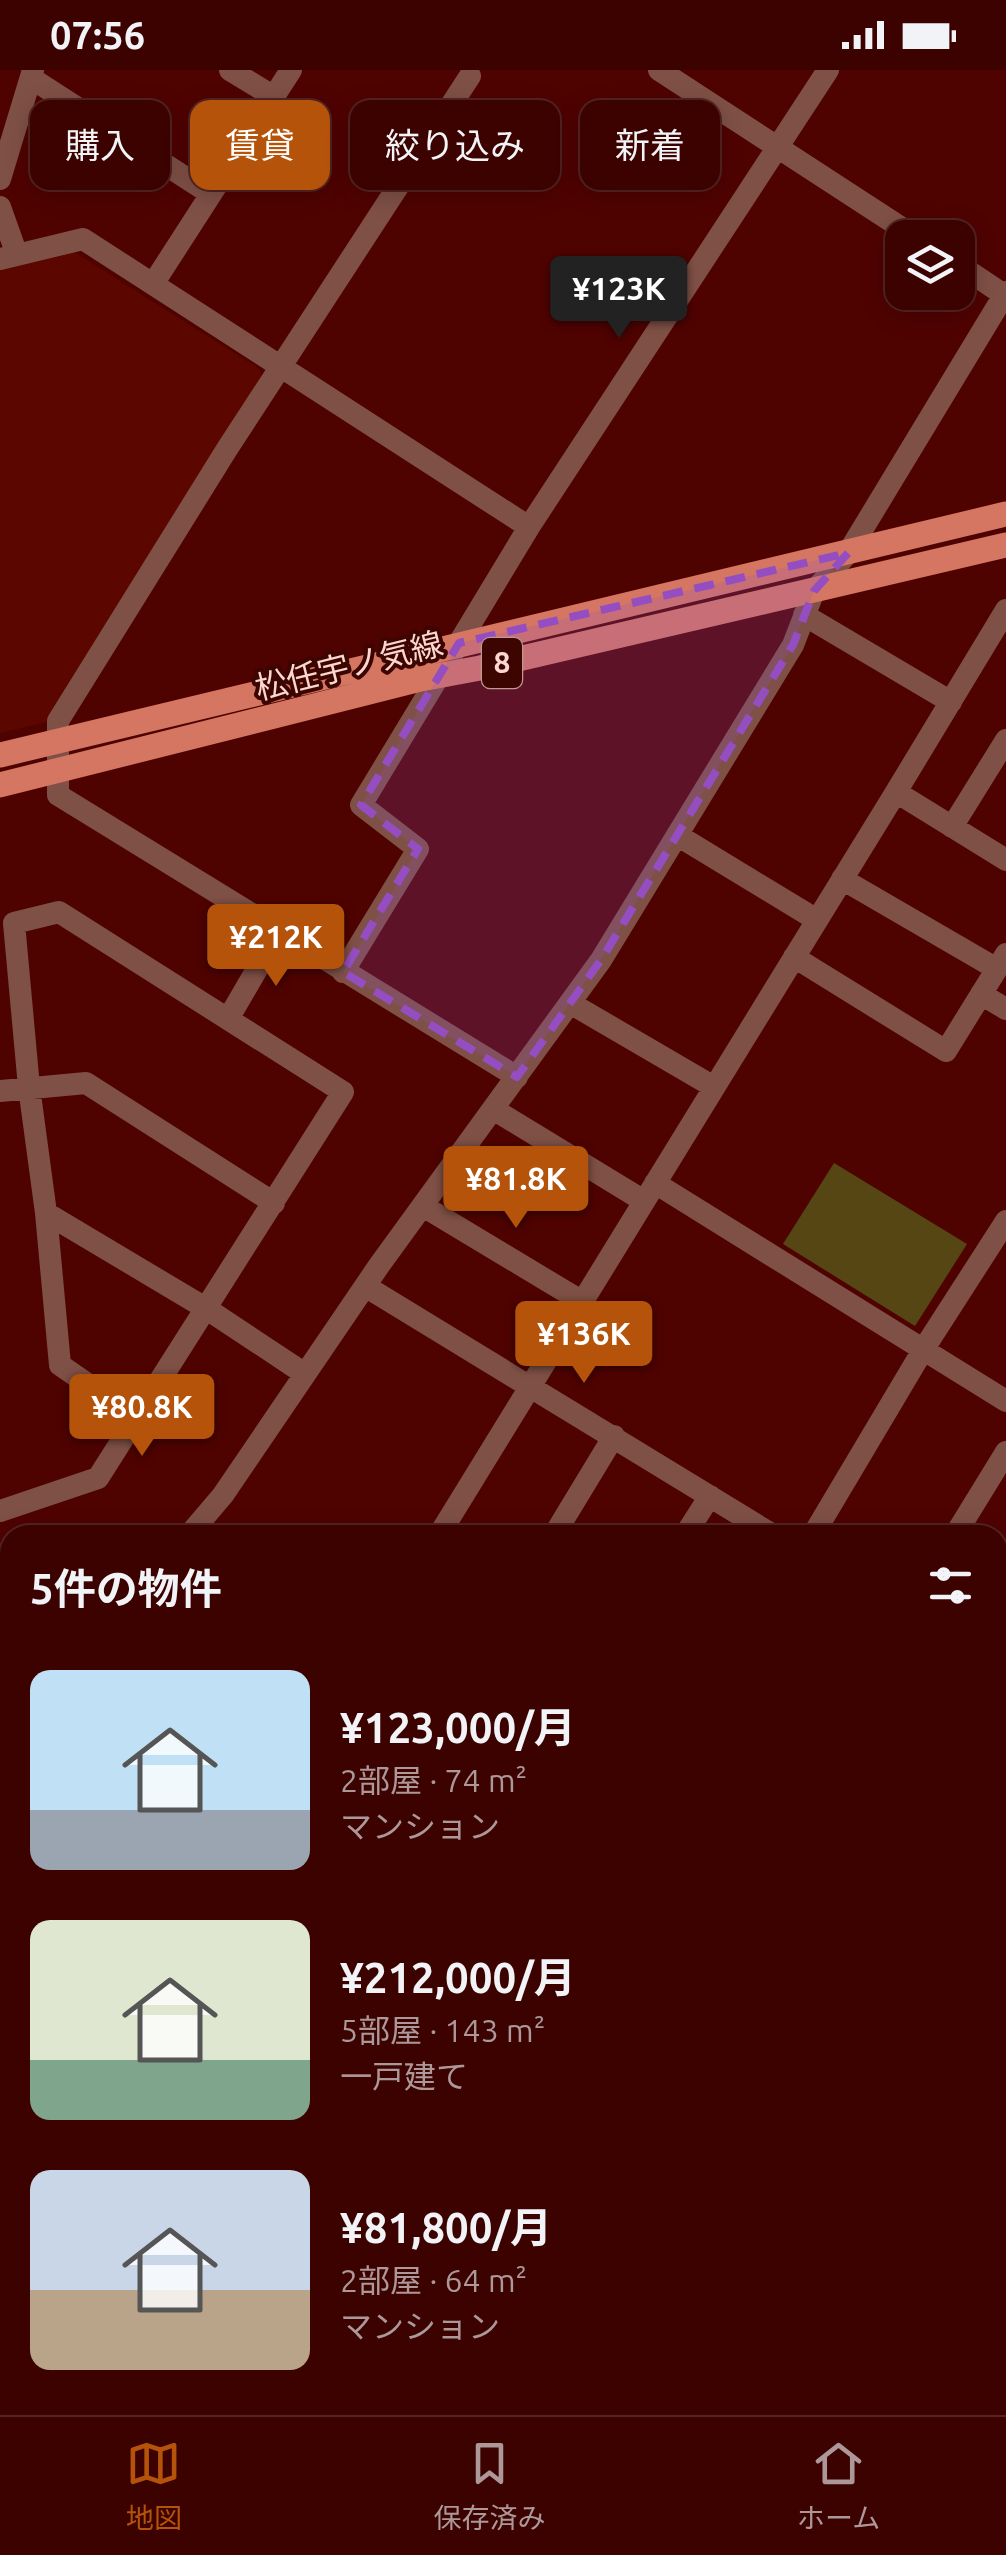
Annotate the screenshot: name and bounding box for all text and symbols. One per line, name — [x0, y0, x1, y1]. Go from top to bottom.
text: 07:56 — [50, 14, 145, 56]
chip: 購入 — [30, 100, 170, 190]
chip: 賃貸 — [190, 100, 330, 190]
chip: 絞り込み — [350, 100, 560, 190]
chip: 新着 — [580, 100, 720, 190]
map controls — [885, 220, 975, 310]
button: layers — [885, 220, 975, 310]
pin: ¥123K — [549, 256, 689, 341]
text: ¥123K — [572, 270, 666, 306]
street label: 松任宇ノ気線 — [251, 624, 446, 706]
road number: 8 — [482, 638, 522, 688]
pin: ¥212K — [206, 904, 346, 989]
text: ¥212K — [229, 918, 323, 954]
pin: ¥81.8K — [435, 1146, 597, 1231]
text: ¥81.8K — [465, 1160, 567, 1196]
pin: ¥136K — [514, 1301, 654, 1386]
text: ¥136K — [537, 1315, 631, 1351]
pin: ¥80.8K — [61, 1374, 223, 1459]
text: ¥80.8K — [91, 1388, 193, 1424]
icon: filters — [923, 1558, 978, 1613]
text: 5件の物件 — [30, 1565, 222, 1612]
text: ¥123,000/月 — [340, 1704, 576, 1751]
icon: home — [110, 1710, 230, 1830]
text: 2部屋 · 74 m² — [340, 1762, 527, 1798]
text: マンション — [340, 1808, 500, 1844]
text: ¥212,000/月 — [340, 1954, 576, 2001]
icon: home — [110, 1960, 230, 2080]
text: 5部屋 · 143 m² — [340, 2012, 545, 2048]
text: 一戸建て — [340, 2058, 468, 2094]
text: ¥81,800/月 — [340, 2204, 552, 2251]
icon: home — [110, 2210, 230, 2330]
text: 2部屋 · 64 m² — [340, 2262, 527, 2298]
text: マンション — [340, 2308, 500, 2344]
tab: 地図 — [126, 2436, 182, 2536]
tab: 保存済み — [433, 2436, 545, 2536]
tab: ホーム — [797, 2436, 880, 2536]

